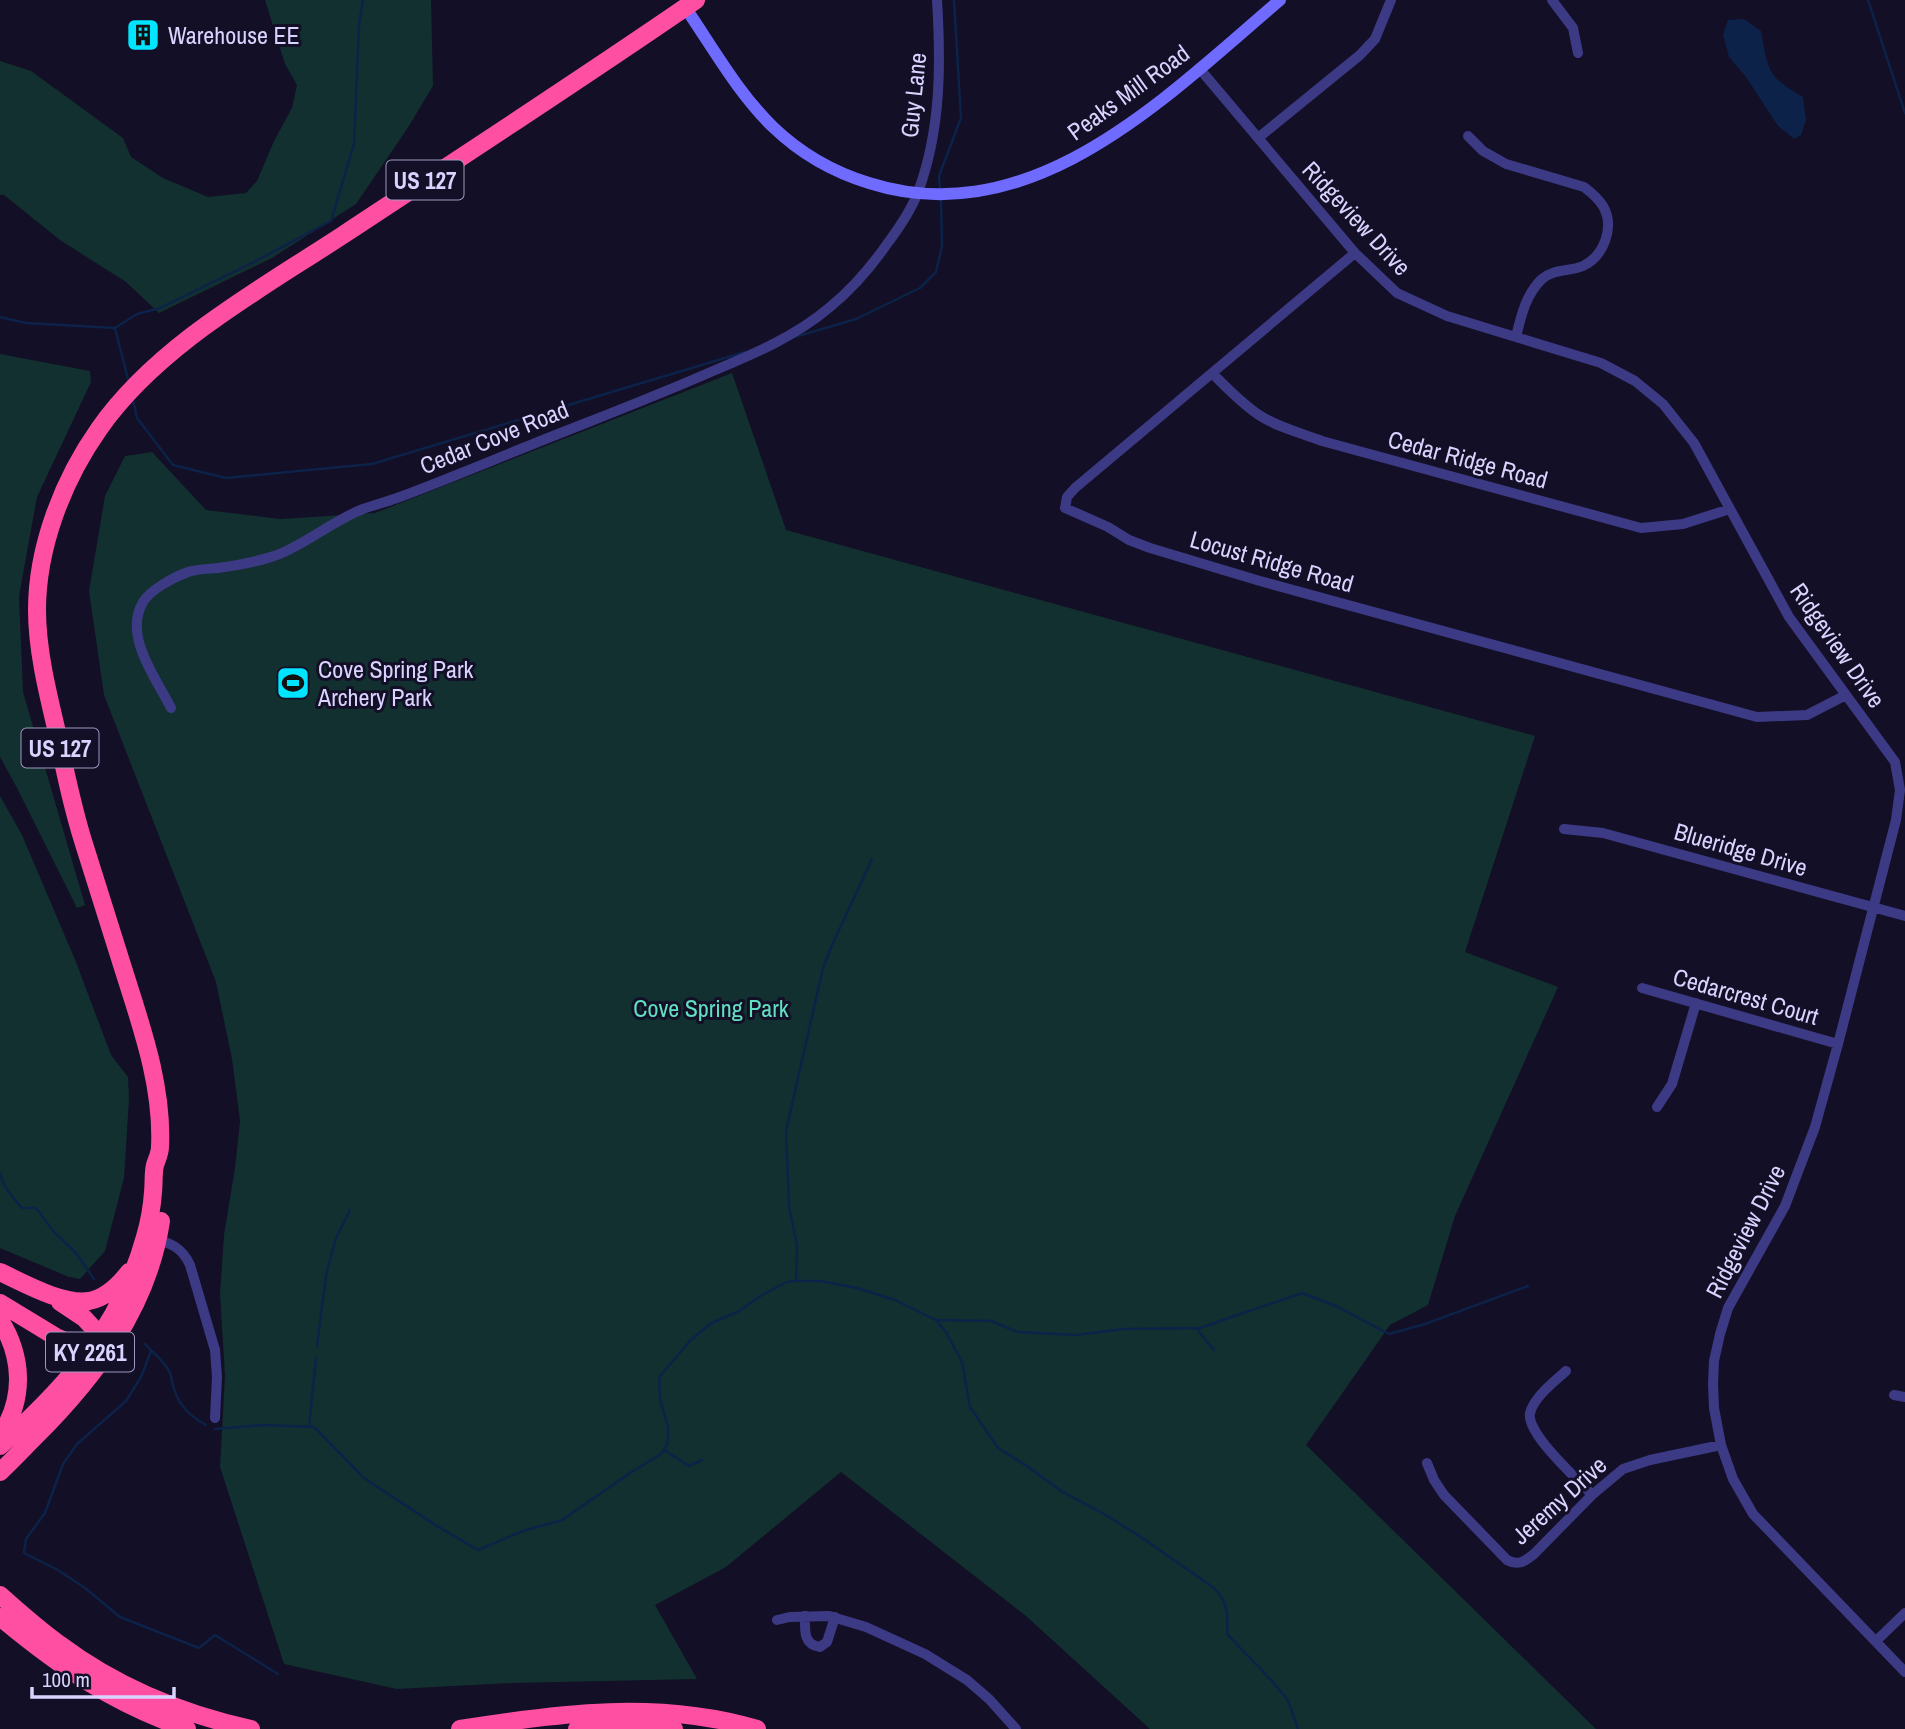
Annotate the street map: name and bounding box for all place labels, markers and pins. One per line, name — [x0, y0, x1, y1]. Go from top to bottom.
building icon: Warehouse EE — [124, 16, 162, 54]
place label: Warehouse EE — [168, 19, 300, 51]
place label: Cove Spring Park Archery Park — [317, 653, 473, 713]
sports icon: Cove Spring Park Archery Park — [274, 664, 312, 702]

